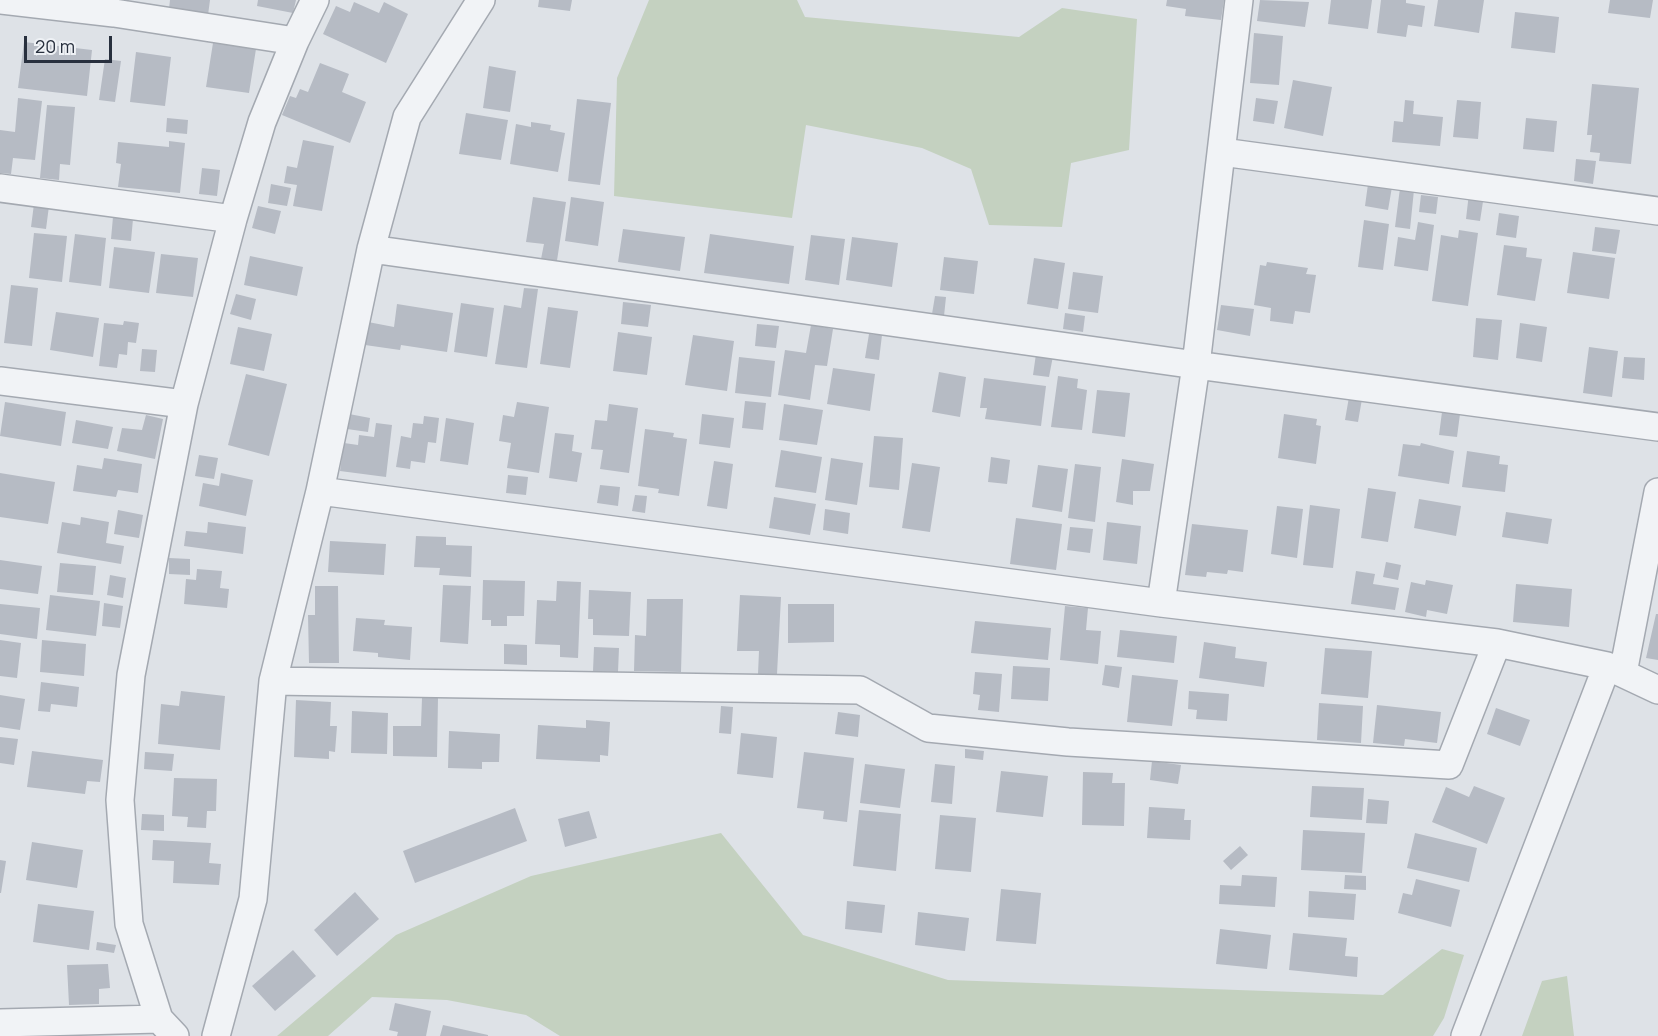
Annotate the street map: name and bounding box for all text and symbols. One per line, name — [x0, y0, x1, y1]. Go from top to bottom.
scale bar — [27, 24, 116, 62]
text: 20 m — [35, 34, 75, 58]

